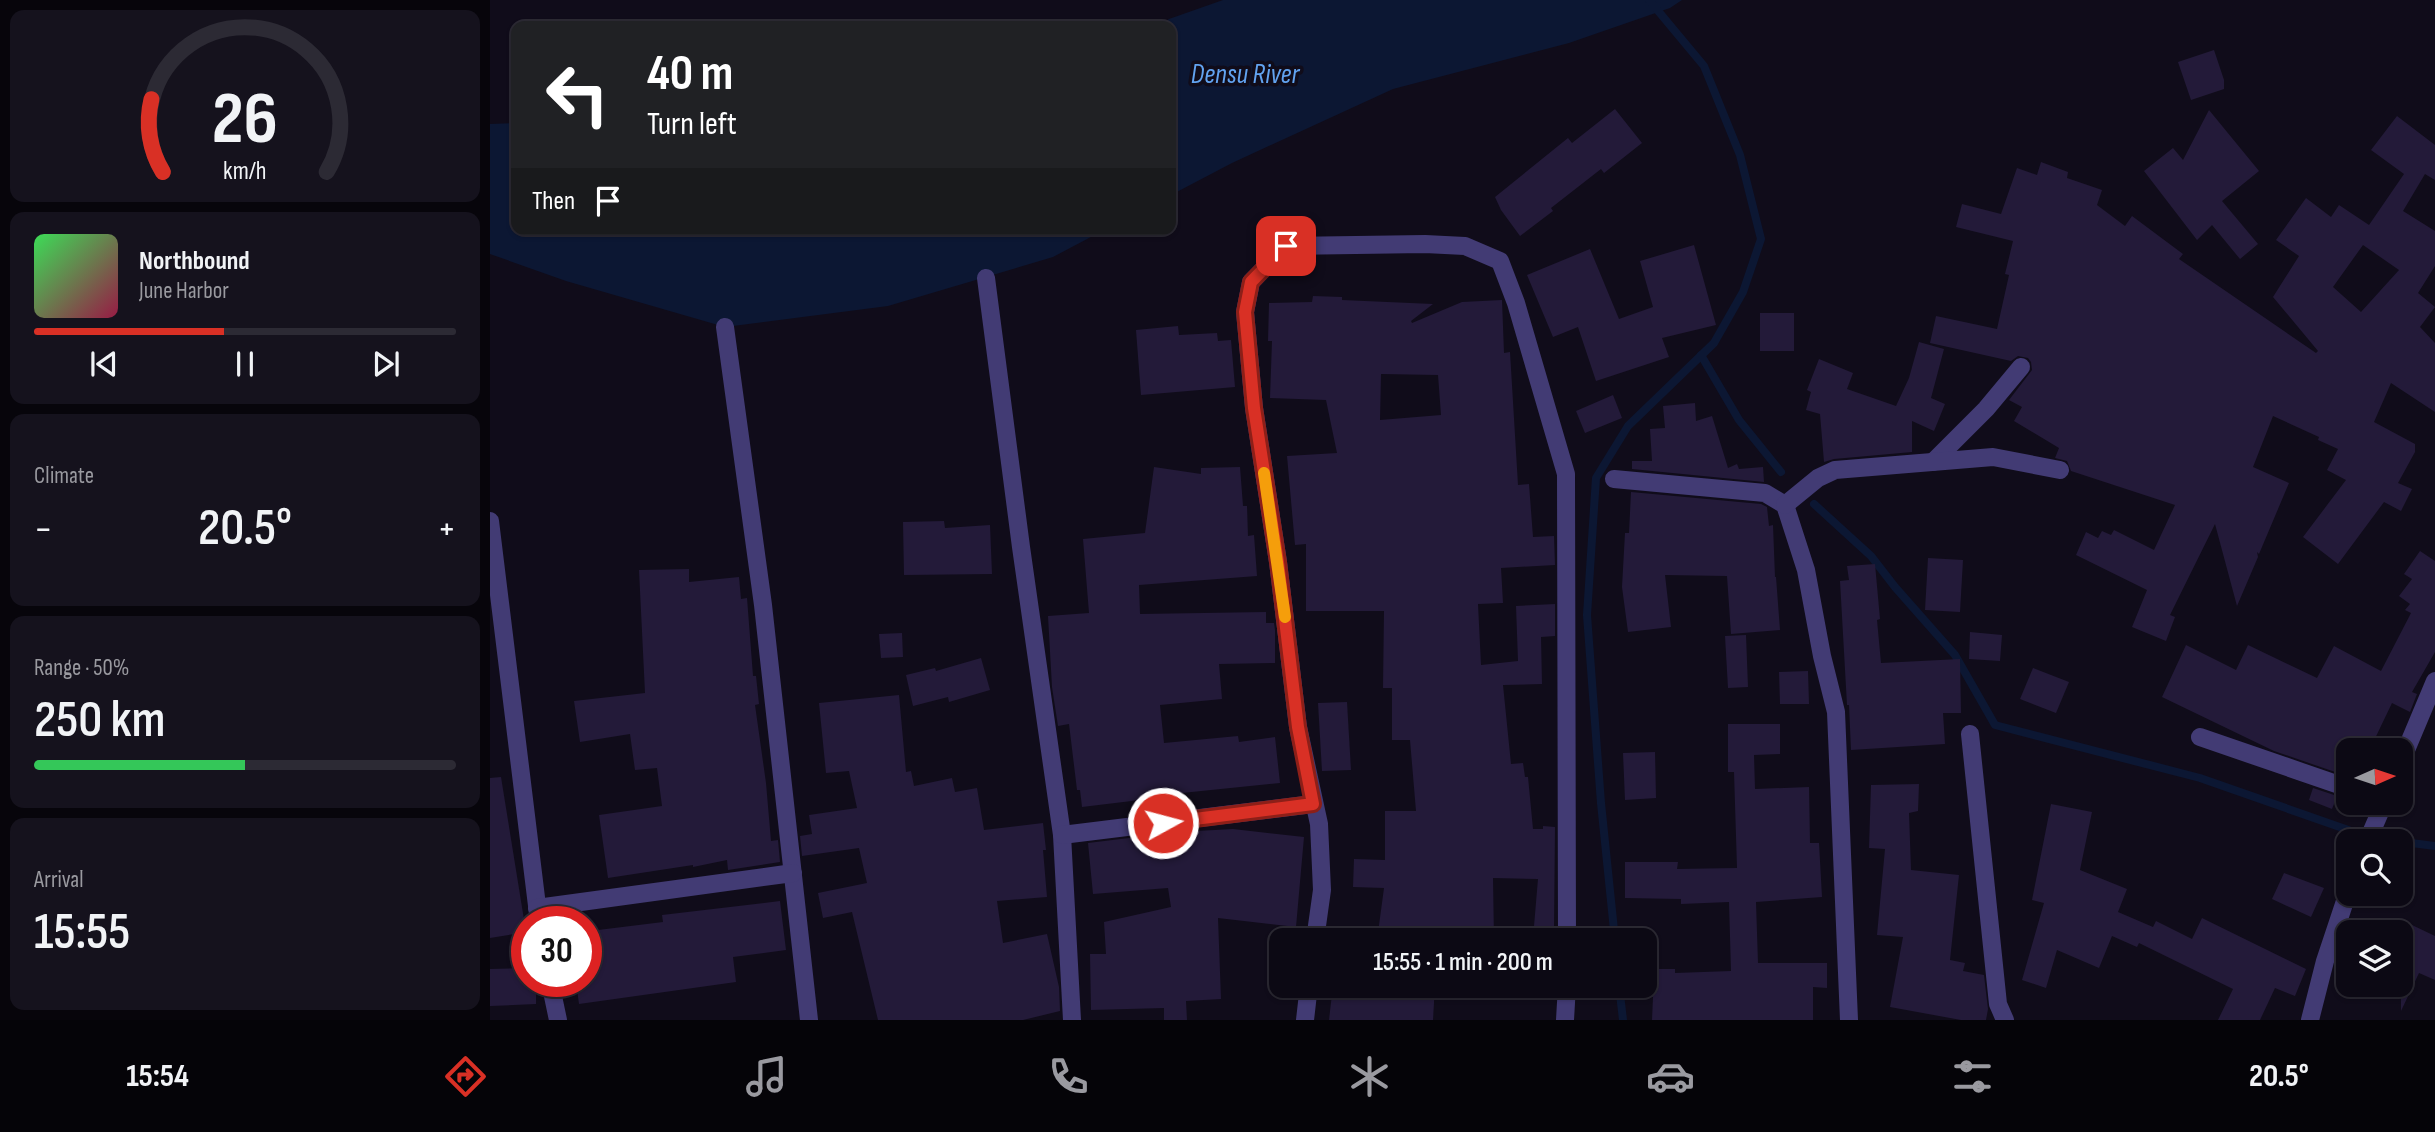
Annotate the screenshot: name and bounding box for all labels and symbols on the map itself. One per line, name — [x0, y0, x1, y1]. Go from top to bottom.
water label: Densu River — [1191, 58, 1300, 91]
pin — [1256, 216, 1316, 276]
north arrow — [2336, 738, 2413, 816]
position arrow — [1126, 786, 1200, 860]
speed limit sign: 30 — [511, 906, 602, 997]

